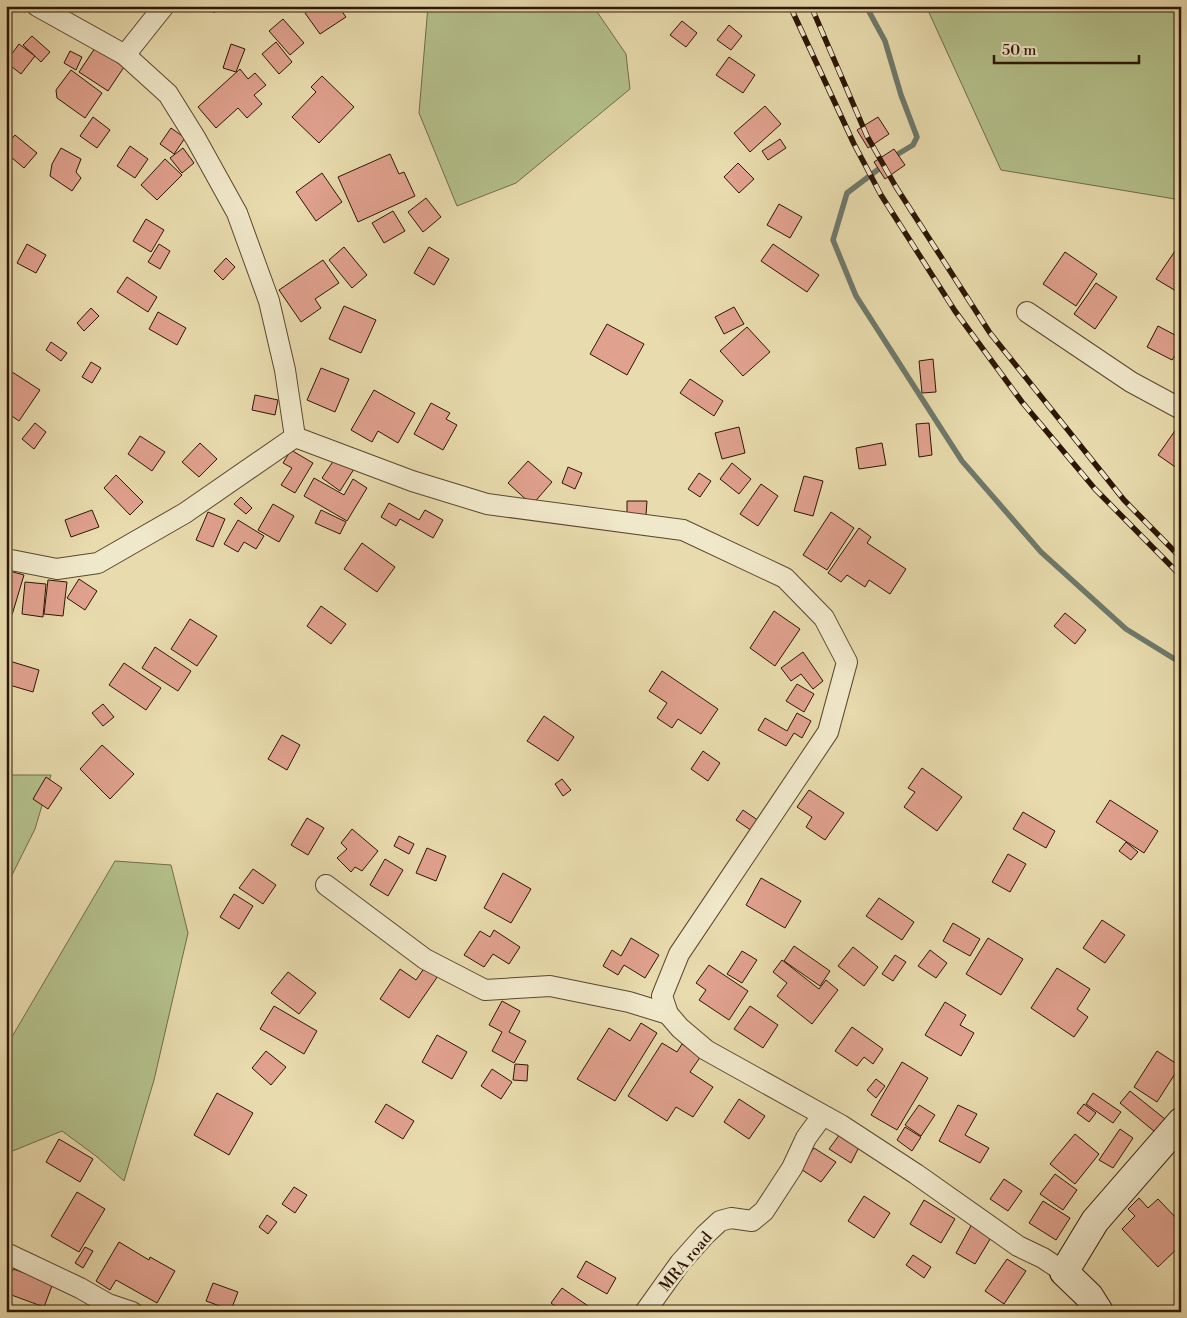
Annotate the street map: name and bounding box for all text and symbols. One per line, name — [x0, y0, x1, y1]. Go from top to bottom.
scale bar — [994, 32, 1140, 64]
text: 50 m — [1002, 41, 1036, 60]
street label: MRA road — [655, 1228, 717, 1296]

